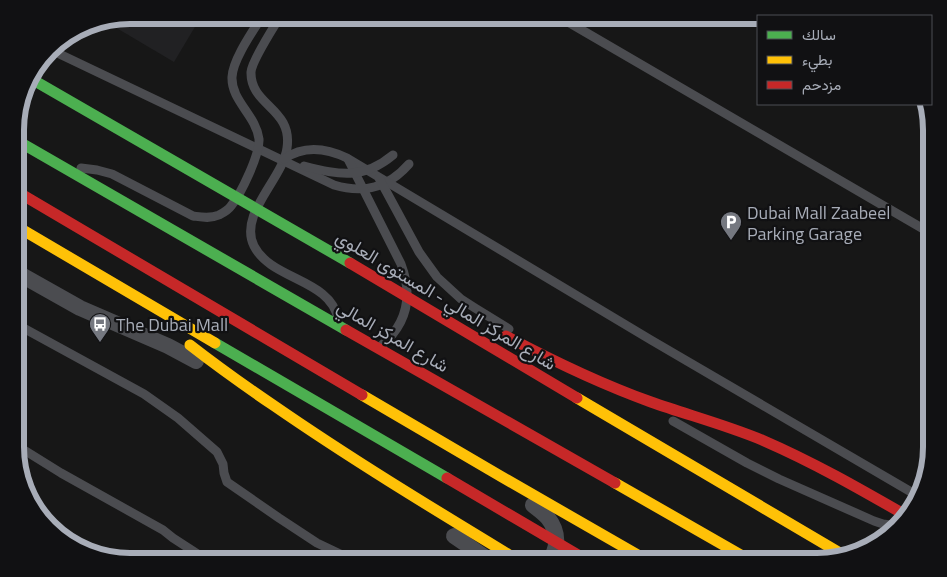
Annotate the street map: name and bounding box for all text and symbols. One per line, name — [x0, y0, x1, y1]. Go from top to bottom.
legend — [757, 15, 932, 105]
text: سالك — [802, 23, 836, 46]
text: بطيء — [802, 48, 832, 73]
text: مزدحم — [802, 73, 841, 96]
place label: Dubai Mall Zaabeel Parking Garage — [747, 199, 890, 247]
parking icon: Dubai Mall Zaabeel Parking Garage — [719, 210, 743, 241]
street label: شارع المركز المالي - المستوى العلوي — [332, 226, 560, 374]
street label: شارع المركز المالي — [333, 295, 453, 377]
place label: The Dubai Mall — [116, 311, 228, 338]
bus stop icon: The Dubai Mall — [88, 312, 112, 343]

